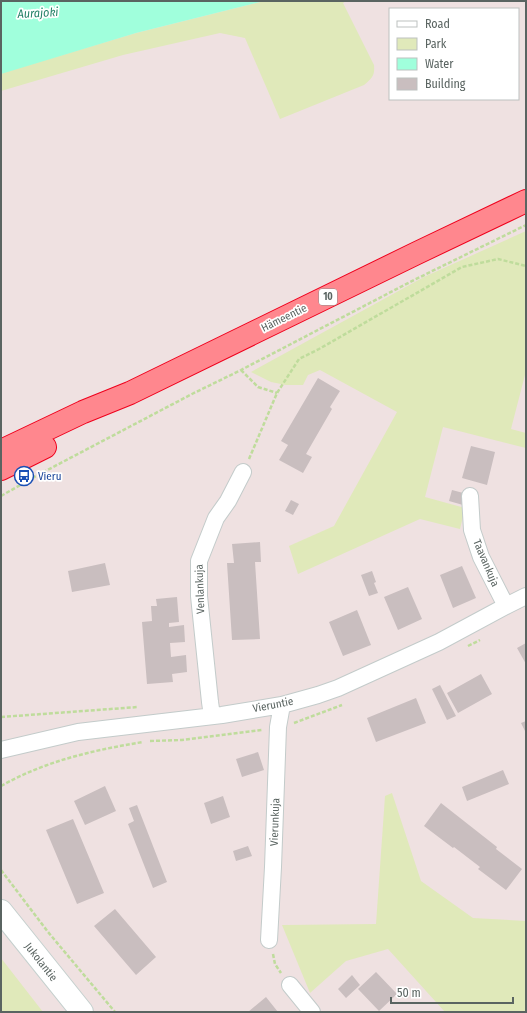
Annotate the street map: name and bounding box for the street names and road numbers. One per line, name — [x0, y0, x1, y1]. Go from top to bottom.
road number: 10 — [319, 289, 337, 305]
street label: Hämeentie — [259, 301, 309, 335]
street label: Taavankuja — [470, 537, 502, 589]
street label: Venlankuja — [193, 564, 207, 614]
street label: Vieruntie — [252, 695, 294, 715]
street label: Vierunkuja — [268, 798, 282, 846]
street label: Jukolantie — [22, 940, 60, 984]

